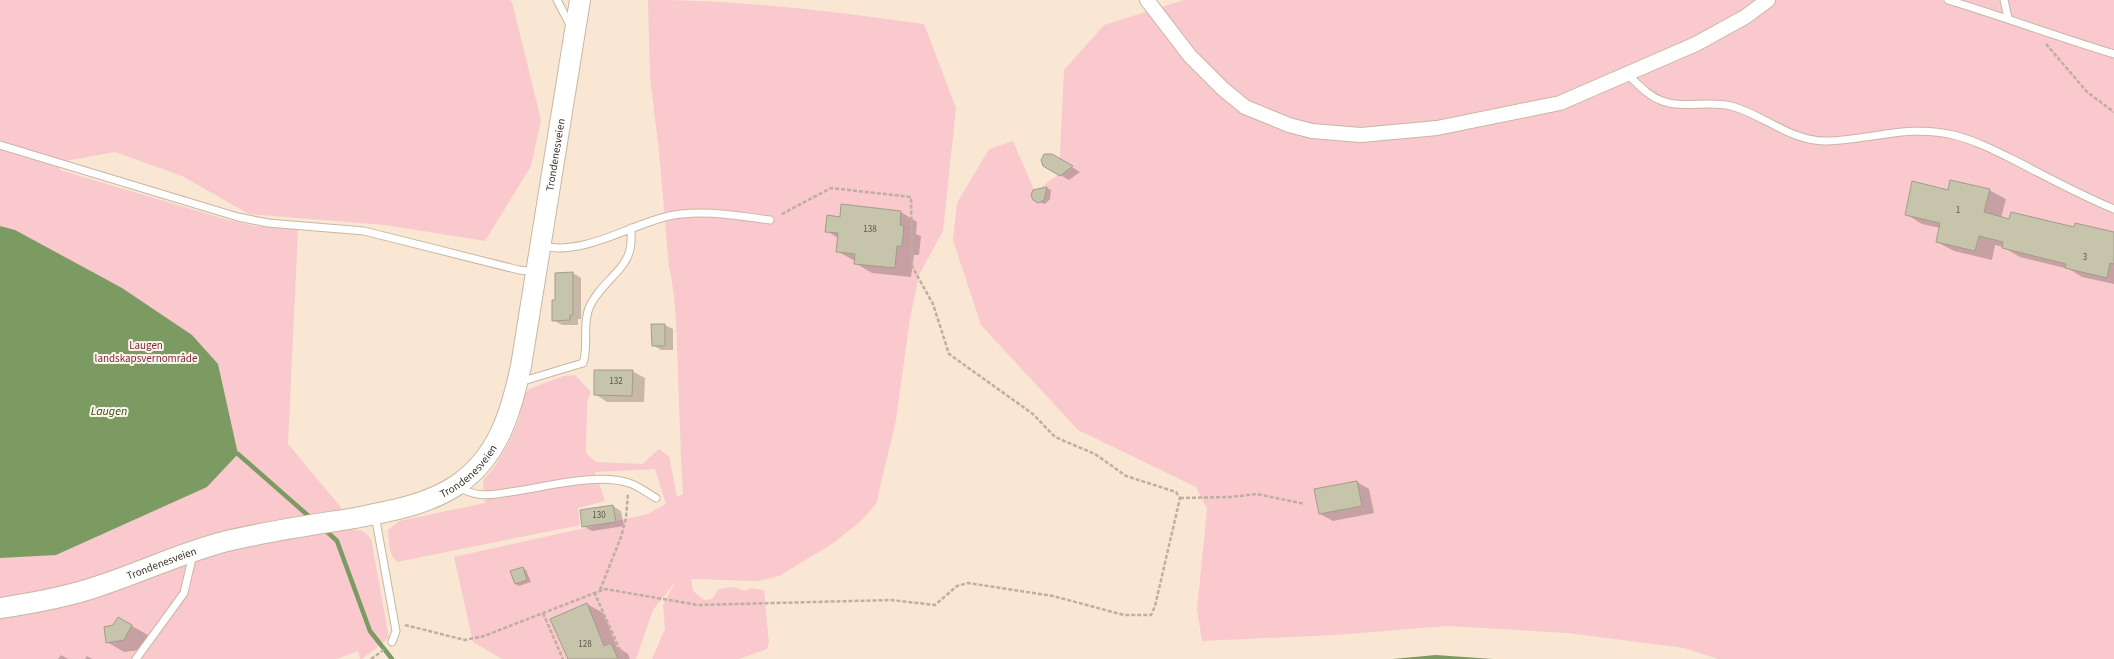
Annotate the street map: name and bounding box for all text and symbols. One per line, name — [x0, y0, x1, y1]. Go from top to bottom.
street label: Trondenesveien — [542, 117, 568, 192]
house number: 1 — [1956, 204, 1960, 217]
house number: 138 — [863, 223, 877, 236]
house number: 3 — [2083, 251, 2088, 264]
park label: Laugen landskapsvernområde — [95, 338, 198, 366]
house number: 132 — [609, 375, 623, 388]
water label: Laugen — [91, 403, 127, 420]
street label: Trondenesveien — [437, 441, 500, 501]
house number: 130 — [592, 509, 606, 522]
street label: Trondenesveien — [124, 543, 198, 583]
house number: 128 — [578, 638, 592, 651]

